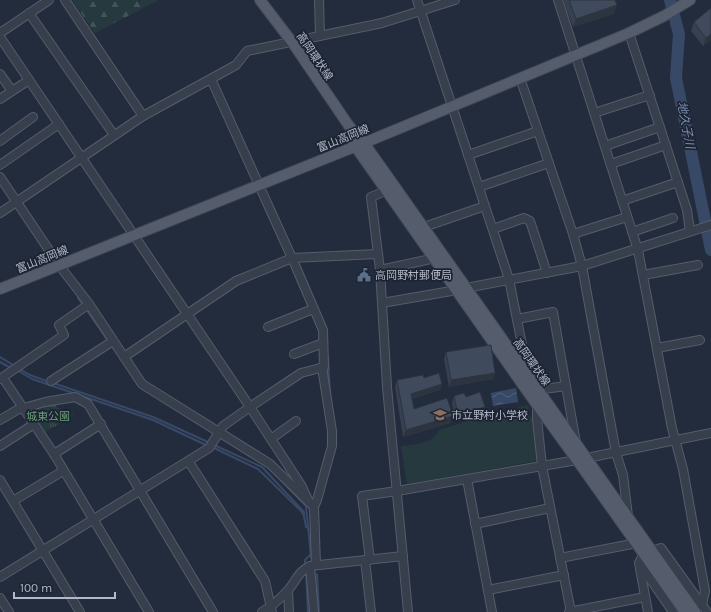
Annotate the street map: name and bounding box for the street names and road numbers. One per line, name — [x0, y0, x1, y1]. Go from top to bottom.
street label: 高岡環状線 — [294, 30, 335, 83]
street label: 富山高岡線 — [315, 122, 371, 155]
street label: 富山高岡線 — [14, 243, 70, 276]
street label: 高岡環状線 — [510, 336, 553, 389]

